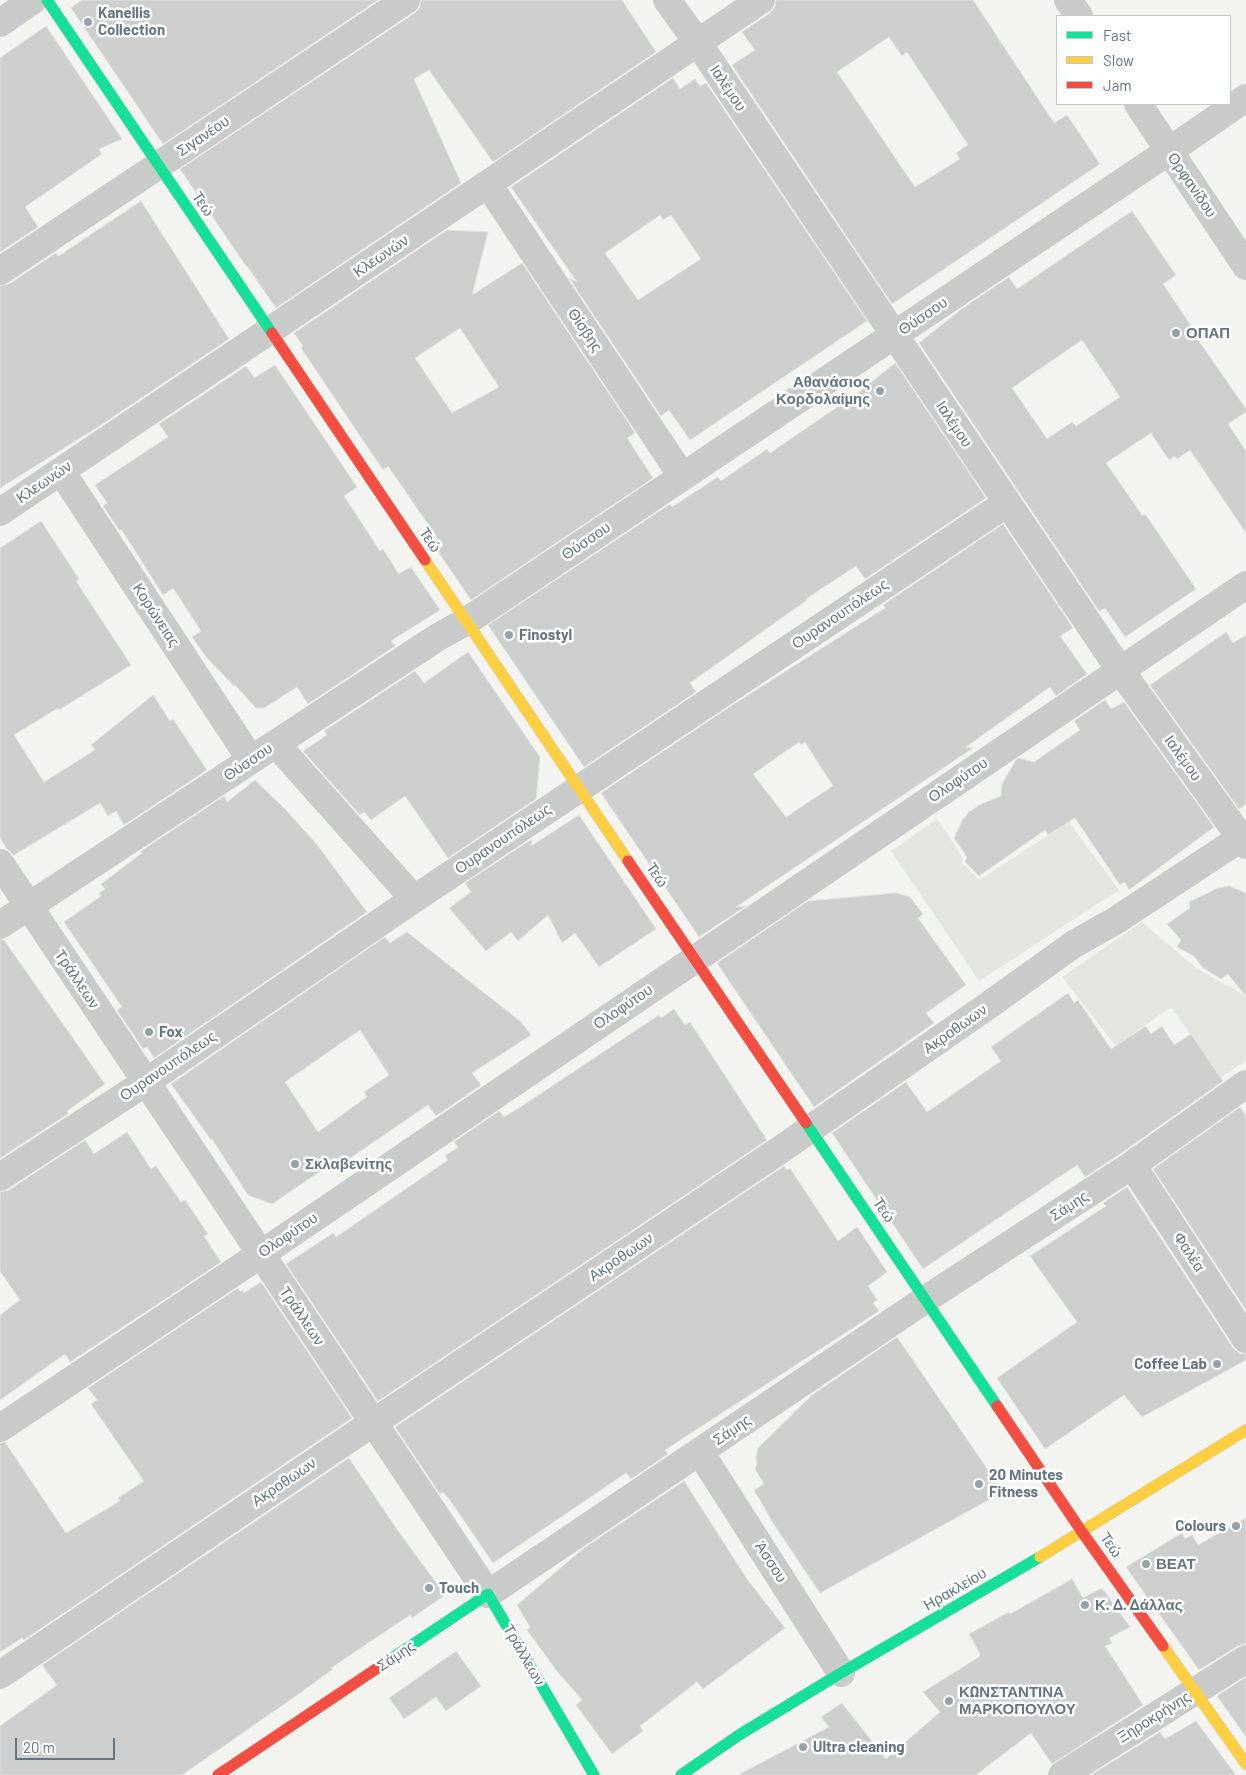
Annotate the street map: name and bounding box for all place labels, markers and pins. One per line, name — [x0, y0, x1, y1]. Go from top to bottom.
place label: Kanellis Collection — [98, 4, 165, 39]
marker: Kanellis Collection — [82, 16, 94, 28]
place label: ΟΠΑΠ — [1186, 324, 1230, 342]
marker: ΟΠΑΠ — [1170, 327, 1182, 339]
place label: Αθανάσιος Κορδολαίμης — [776, 373, 870, 408]
marker: Αθανάσιος Κορδολαίμης — [874, 385, 886, 397]
place label: Finostyl — [519, 626, 572, 644]
marker: Finostyl — [503, 629, 515, 641]
place label: Fox — [159, 1023, 183, 1041]
marker: Fox — [143, 1026, 155, 1038]
place label: Σκλαβενίτης — [305, 1155, 392, 1173]
marker: Σκλαβενίτης — [289, 1158, 301, 1170]
place label: Coffee Lab — [1134, 1355, 1207, 1373]
marker: Coffee Lab — [1211, 1358, 1223, 1370]
place label: 20 Μinutes Fitness — [989, 1466, 1063, 1501]
marker: 20 Μinutes Fitness — [973, 1478, 985, 1490]
place label: Colours — [1175, 1517, 1226, 1535]
marker: Colours — [1230, 1520, 1242, 1532]
place label: ΒΕΑΤ — [1156, 1555, 1196, 1573]
marker: ΒΕΑΤ — [1140, 1558, 1152, 1570]
place label: Touch — [439, 1579, 479, 1597]
marker: Touch — [423, 1582, 435, 1594]
place label: Κ. Δ. Δάλλας — [1095, 1596, 1183, 1614]
marker: Κ. Δ. Δάλλας — [1079, 1599, 1091, 1611]
place label: ΚΩΝΣΤΑΝΤΙΝΑ ΜΑΡΚΟΠΟΥΛΟΥ — [959, 1683, 1076, 1718]
marker: ΚΩΝΣΤΑΝΤΙΝΑ ΜΑΡΚΟΠΟΥΛΟΥ — [943, 1695, 955, 1707]
place label: Ultra cleaning — [813, 1738, 905, 1756]
marker: Ultra cleaning — [797, 1741, 809, 1753]

